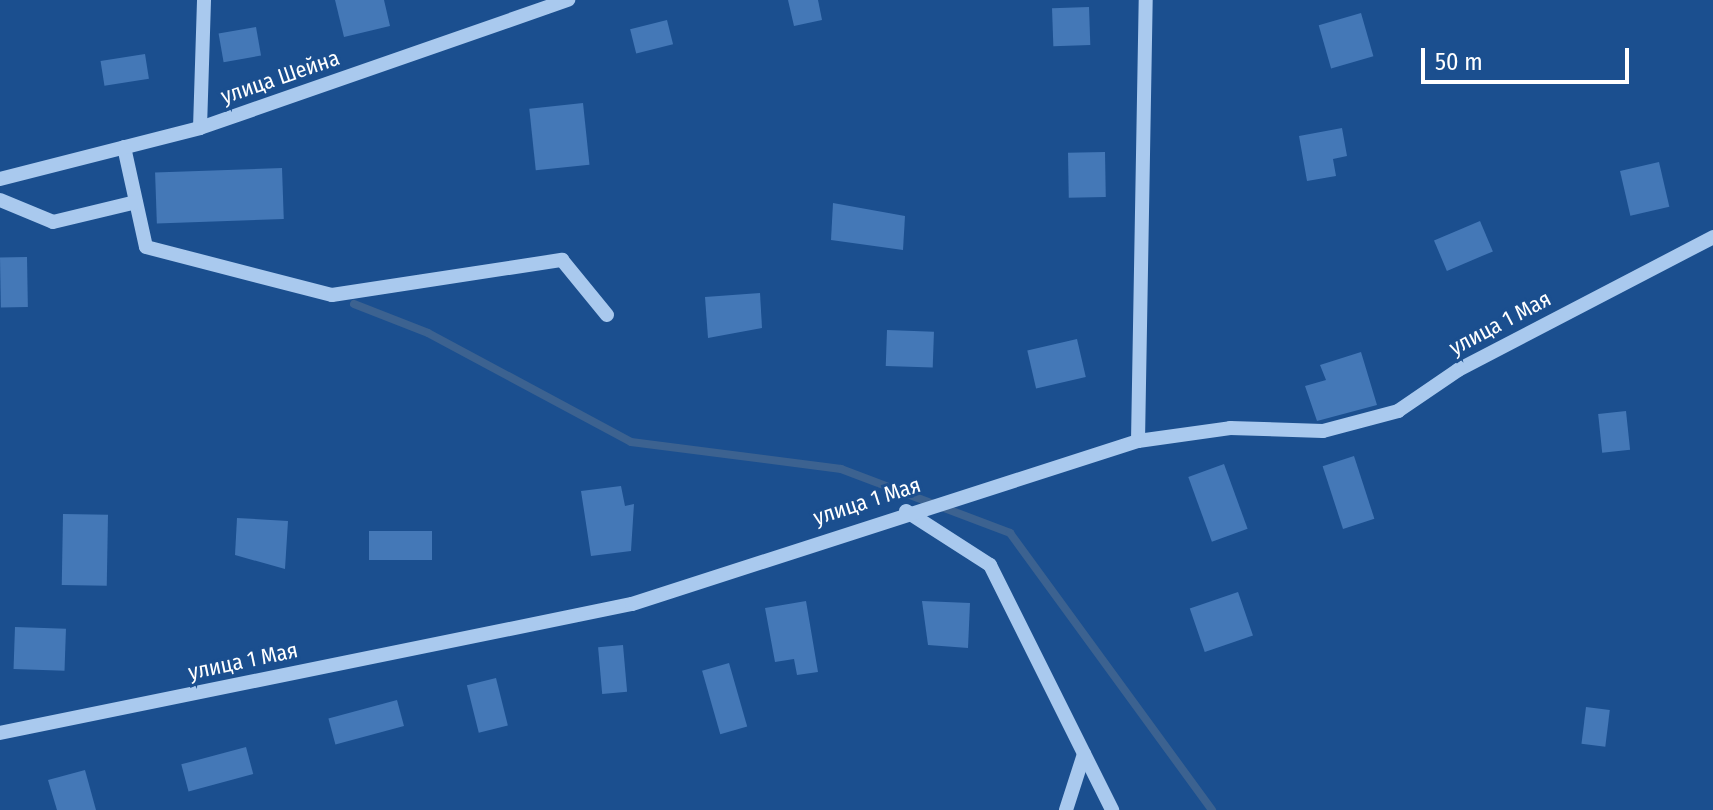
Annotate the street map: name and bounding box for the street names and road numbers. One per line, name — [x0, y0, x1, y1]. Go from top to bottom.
street label: улица Шейна — [217, 44, 343, 110]
street label: улица 1 Мая — [1445, 285, 1555, 361]
street label: улица 1 Мая — [810, 471, 924, 531]
street label: улица 1 Мая — [186, 637, 300, 685]

